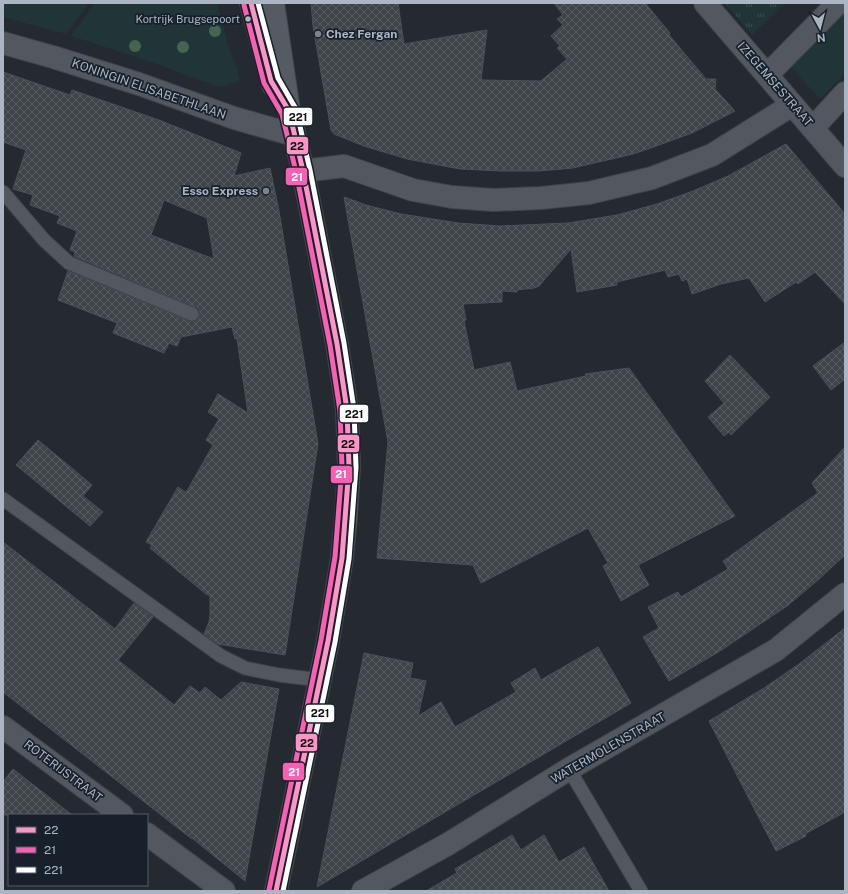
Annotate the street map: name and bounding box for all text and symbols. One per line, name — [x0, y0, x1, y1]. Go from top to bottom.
north arrow — [800, 8, 840, 48]
place label: Kortrijk Brugsepoort — [135, 13, 240, 25]
marker: Kortrijk Brugsepoort — [243, 14, 253, 24]
place label: Chez Fergan — [326, 27, 397, 41]
marker: Chez Fergan — [313, 29, 323, 39]
text: N — [816, 31, 826, 44]
street label: IZEGEMSESTRAAT — [735, 39, 815, 129]
street label: KONINGIN ELISABETHLAAN — [70, 56, 228, 122]
line badge: 221 — [283, 107, 313, 126]
text: 221 — [289, 111, 307, 123]
line badge: 22 — [286, 136, 309, 155]
text: 22 — [290, 140, 304, 152]
line badge: 21 — [285, 167, 308, 186]
text: 21 — [291, 171, 303, 183]
place label: Esso Express — [182, 184, 258, 198]
marker: Esso Express — [261, 186, 271, 196]
line badge: 221 — [339, 404, 369, 423]
text: 221 — [345, 408, 363, 420]
line badge: 22 — [337, 434, 360, 453]
text: 22 — [341, 438, 355, 450]
line badge: 21 — [330, 465, 353, 484]
text: 21 — [335, 468, 347, 480]
line badge: 221 — [305, 704, 335, 723]
text: 221 — [311, 707, 329, 719]
street label: WATERMOLENSTRAAT — [548, 710, 668, 786]
line badge: 22 — [295, 733, 318, 752]
street label: ROTERIJSTRAAT — [21, 737, 105, 805]
text: 22 — [300, 737, 314, 749]
line badge: 21 — [282, 762, 305, 781]
text: 21 — [288, 766, 300, 778]
legend — [8, 814, 148, 886]
text: 22 — [44, 823, 58, 837]
text: 21 — [44, 843, 56, 857]
text: 221 — [44, 863, 63, 877]

